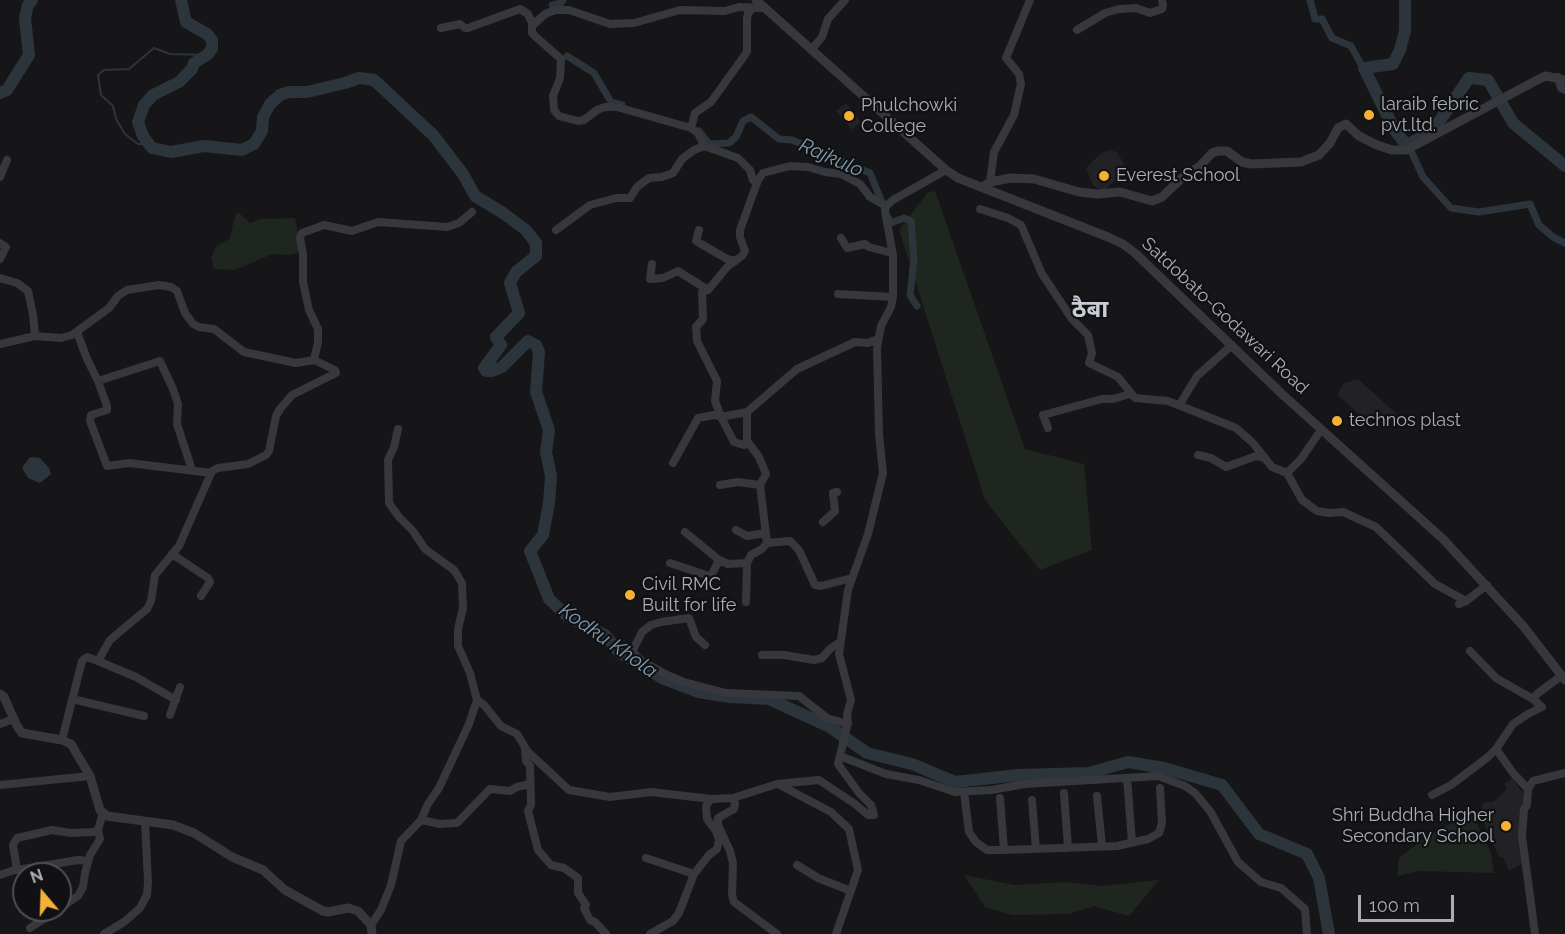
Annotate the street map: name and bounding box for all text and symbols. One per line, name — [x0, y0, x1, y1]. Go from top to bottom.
place label: laraib febric pvt.ltd. — [1381, 94, 1479, 136]
place label: Phulchowki College — [861, 95, 957, 138]
marker: laraib febric pvt.ltd. — [1362, 108, 1376, 122]
marker: Phulchowki College — [842, 109, 856, 123]
water label: Rajkulo — [795, 133, 867, 183]
place label: Everest School — [1116, 165, 1240, 187]
marker: Everest School — [1097, 169, 1111, 183]
street label: Satdobato-Godawari Road — [1137, 233, 1313, 399]
district label: ठैबा — [1072, 296, 1108, 324]
place label: technos plast — [1349, 410, 1461, 432]
marker: technos plast — [1330, 414, 1344, 428]
place label: Civil RMC Built for life — [642, 574, 736, 616]
marker: Civil RMC Built for life — [623, 588, 637, 602]
water label: Kodku Khola — [554, 598, 662, 684]
place label: Shri Buddha Higher Secondary School — [1332, 805, 1494, 848]
marker: Shri Buddha Higher Secondary School — [1499, 819, 1513, 833]
north arrow — [12, 862, 72, 922]
text: N — [28, 865, 45, 887]
scale bar — [1361, 883, 1457, 921]
text: 100 m — [1369, 895, 1420, 916]

